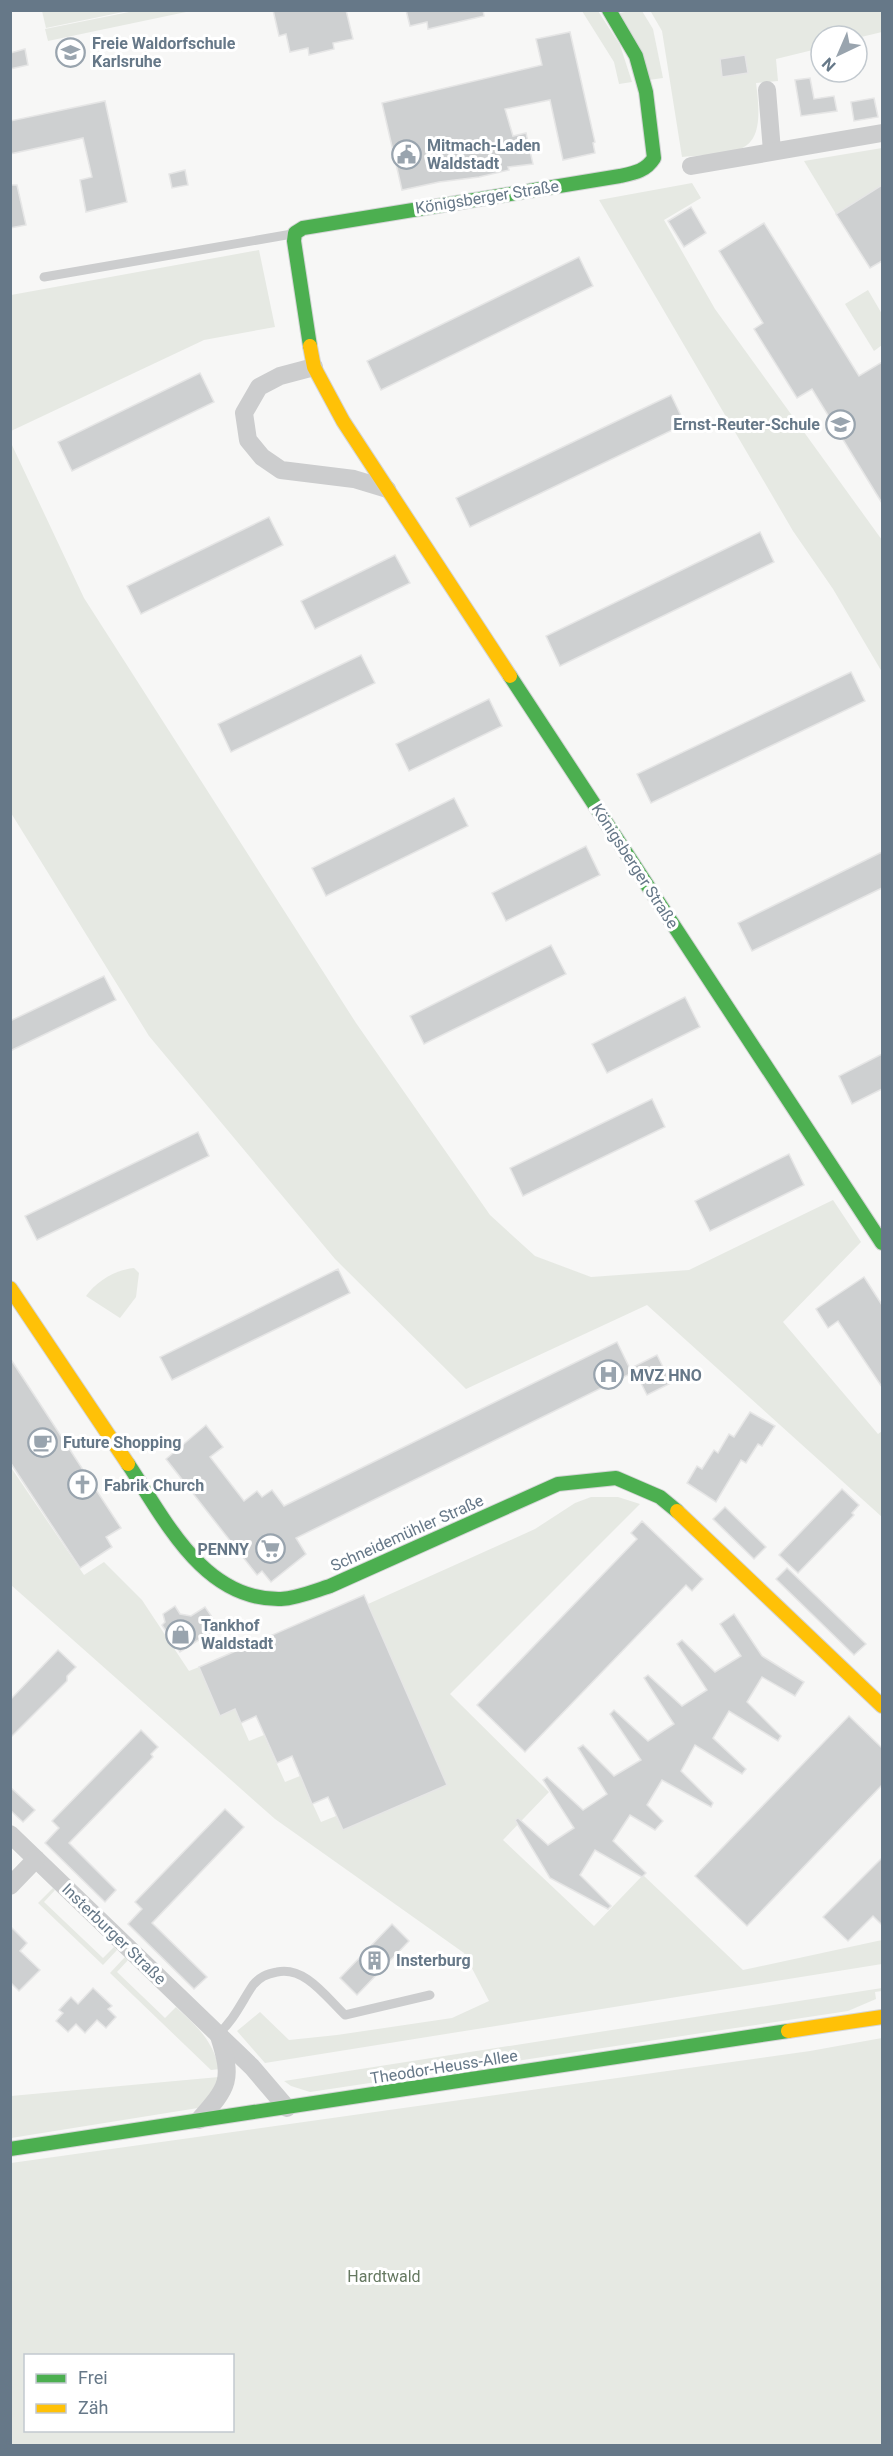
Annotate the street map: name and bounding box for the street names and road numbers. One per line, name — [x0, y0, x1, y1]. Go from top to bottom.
street label: Königsberger Straße — [414, 176, 560, 218]
street label: Königsberger Straße — [588, 800, 682, 932]
street label: Schneidemühler Straße — [328, 1491, 486, 1575]
street label: Insterburger Straße — [58, 1880, 170, 1988]
street label: Theodor-Heuss-Allee — [369, 2046, 519, 2088]

